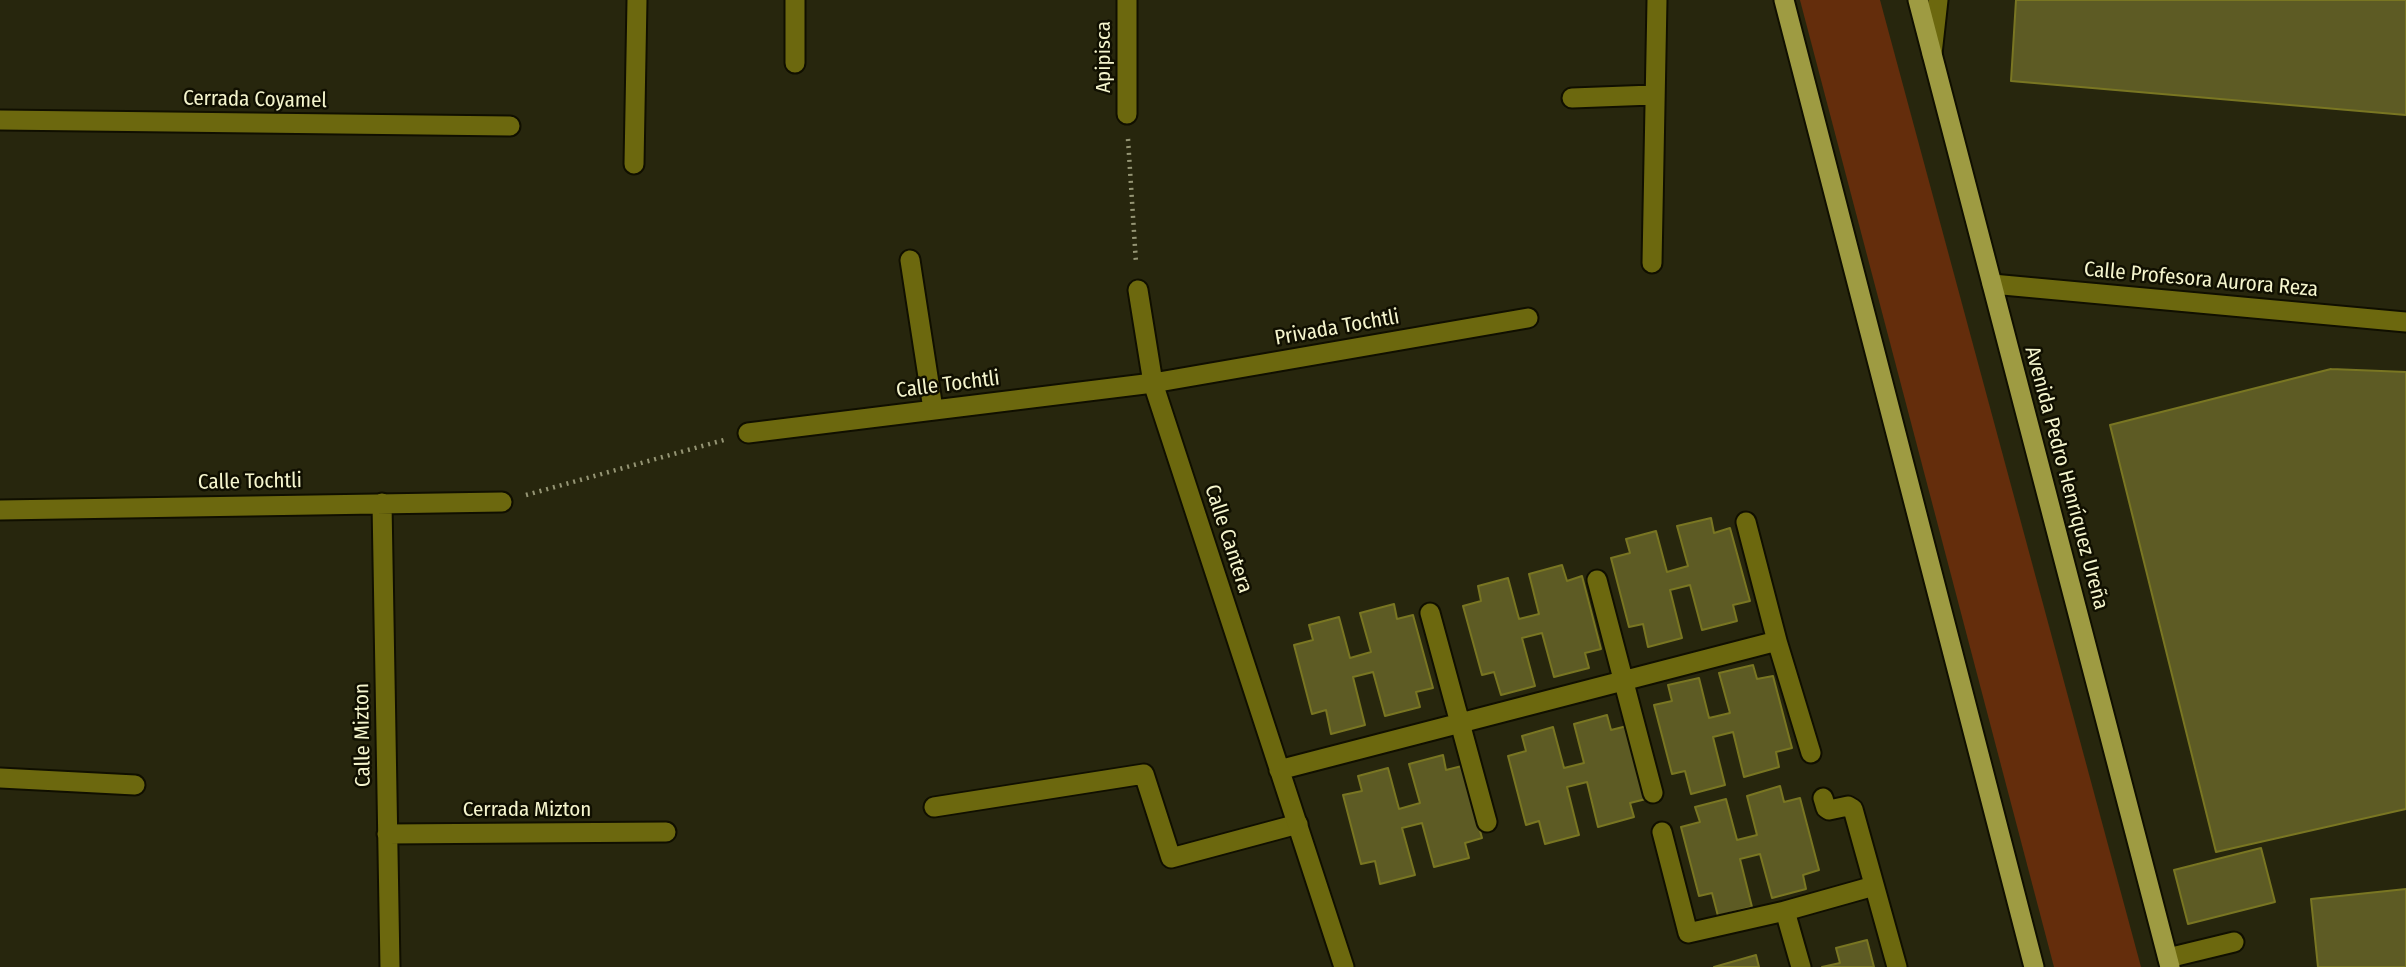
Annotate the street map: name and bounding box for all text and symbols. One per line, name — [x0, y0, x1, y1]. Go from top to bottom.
street label: Apipisca — [1091, 21, 1117, 93]
street label: Cerrada Coyamel — [183, 86, 327, 114]
street label: Calle Profesora Aurora Reza — [2083, 257, 2319, 303]
street label: Privada Tochtli — [1273, 305, 1401, 351]
street label: Avenida Pedro Henríquez Ureña — [2019, 344, 2113, 612]
street label: Calle Tochtli — [895, 366, 1001, 404]
street label: Calle Tochtli — [198, 468, 302, 496]
street label: Calle Cantera — [1199, 482, 1257, 596]
street label: Calle Mizton — [349, 683, 377, 787]
street label: Cerrada Mizton — [463, 797, 591, 823]

